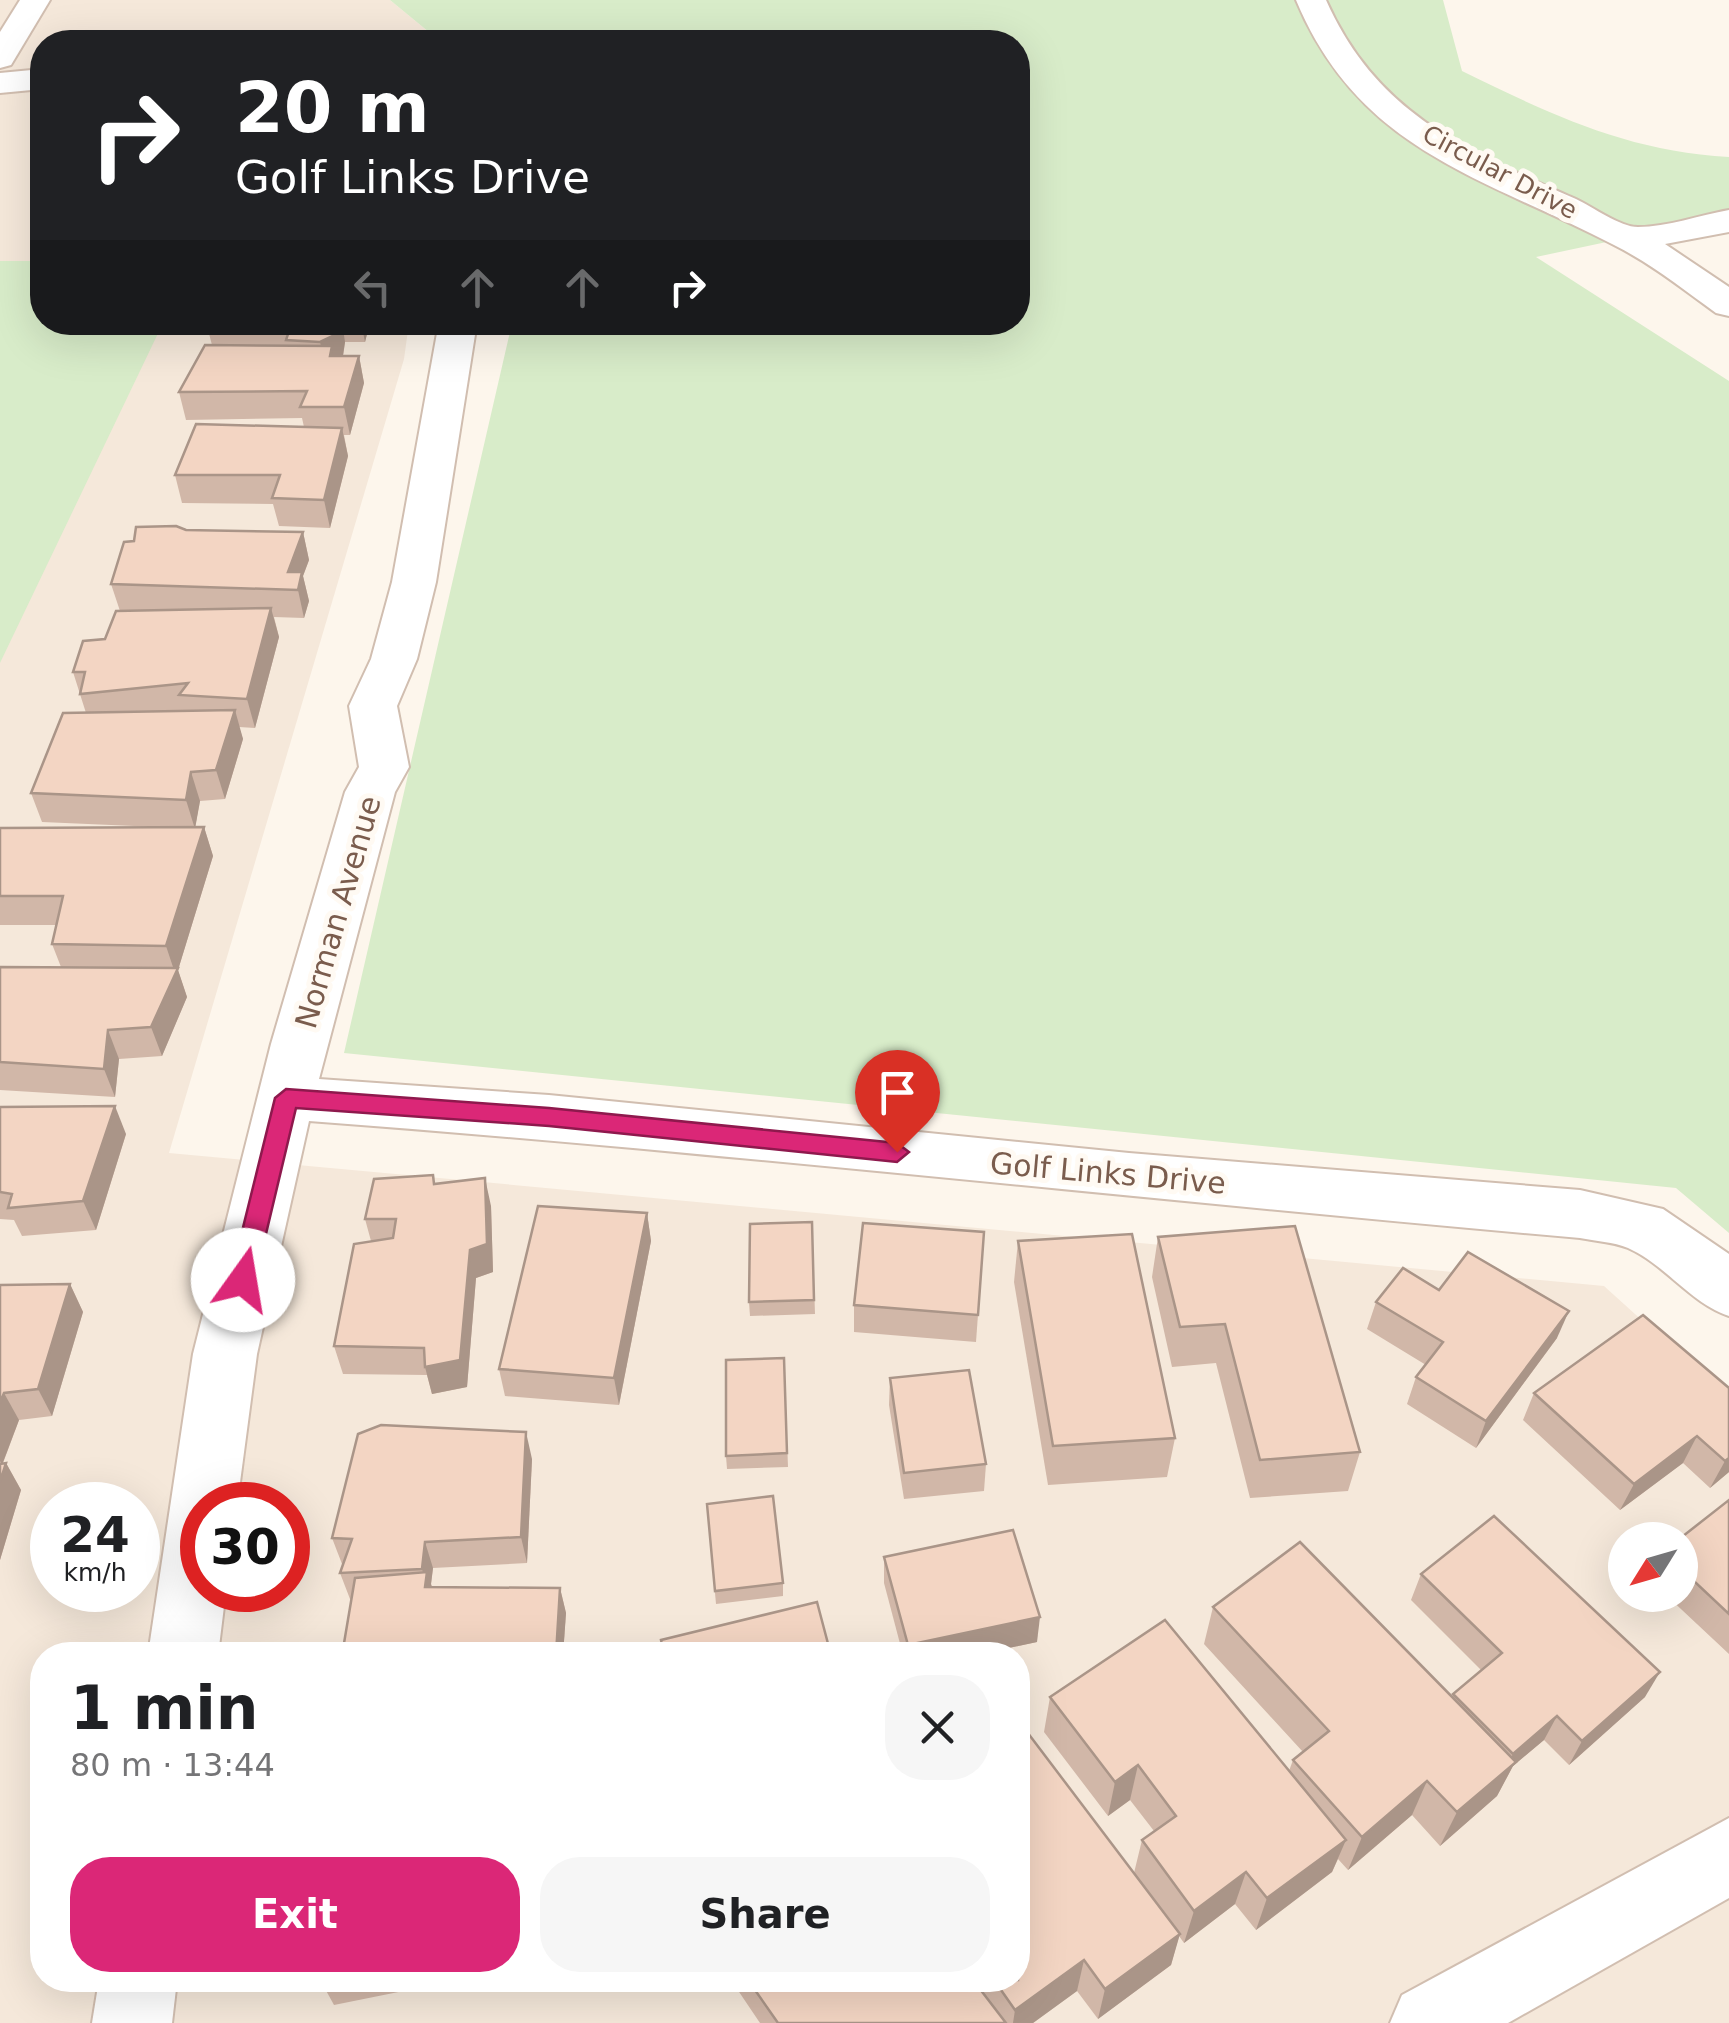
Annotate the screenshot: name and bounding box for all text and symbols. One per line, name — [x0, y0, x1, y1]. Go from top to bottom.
text: 20 m — [235, 67, 430, 149]
icon: right — [70, 70, 200, 200]
street label: Circular Drive — [1418, 119, 1582, 225]
text: Golf Links Drive — [235, 151, 590, 204]
icon: left — [345, 260, 400, 315]
icon: ahead — [450, 260, 505, 315]
icon: ahead — [555, 260, 610, 315]
icon: right — [660, 260, 715, 315]
street label: Norman Avenue — [288, 792, 388, 1032]
pin — [855, 1050, 940, 1153]
icon: arrive — [870, 1065, 925, 1120]
street label: Golf Links Drive — [989, 1145, 1227, 1201]
position arrow — [191, 1228, 295, 1332]
speed limit sign: 30 — [180, 1482, 310, 1612]
text: 24 — [60, 1506, 130, 1564]
north arrow — [1608, 1522, 1698, 1612]
map controls — [1608, 1522, 1698, 1612]
text: km/h — [63, 1558, 127, 1587]
text: 1 min — [70, 1673, 258, 1743]
button: close — [885, 1675, 990, 1780]
text: 80 m · 13:44 — [70, 1746, 275, 1784]
button: Exit — [70, 1857, 520, 1972]
button: Share — [540, 1857, 990, 1972]

